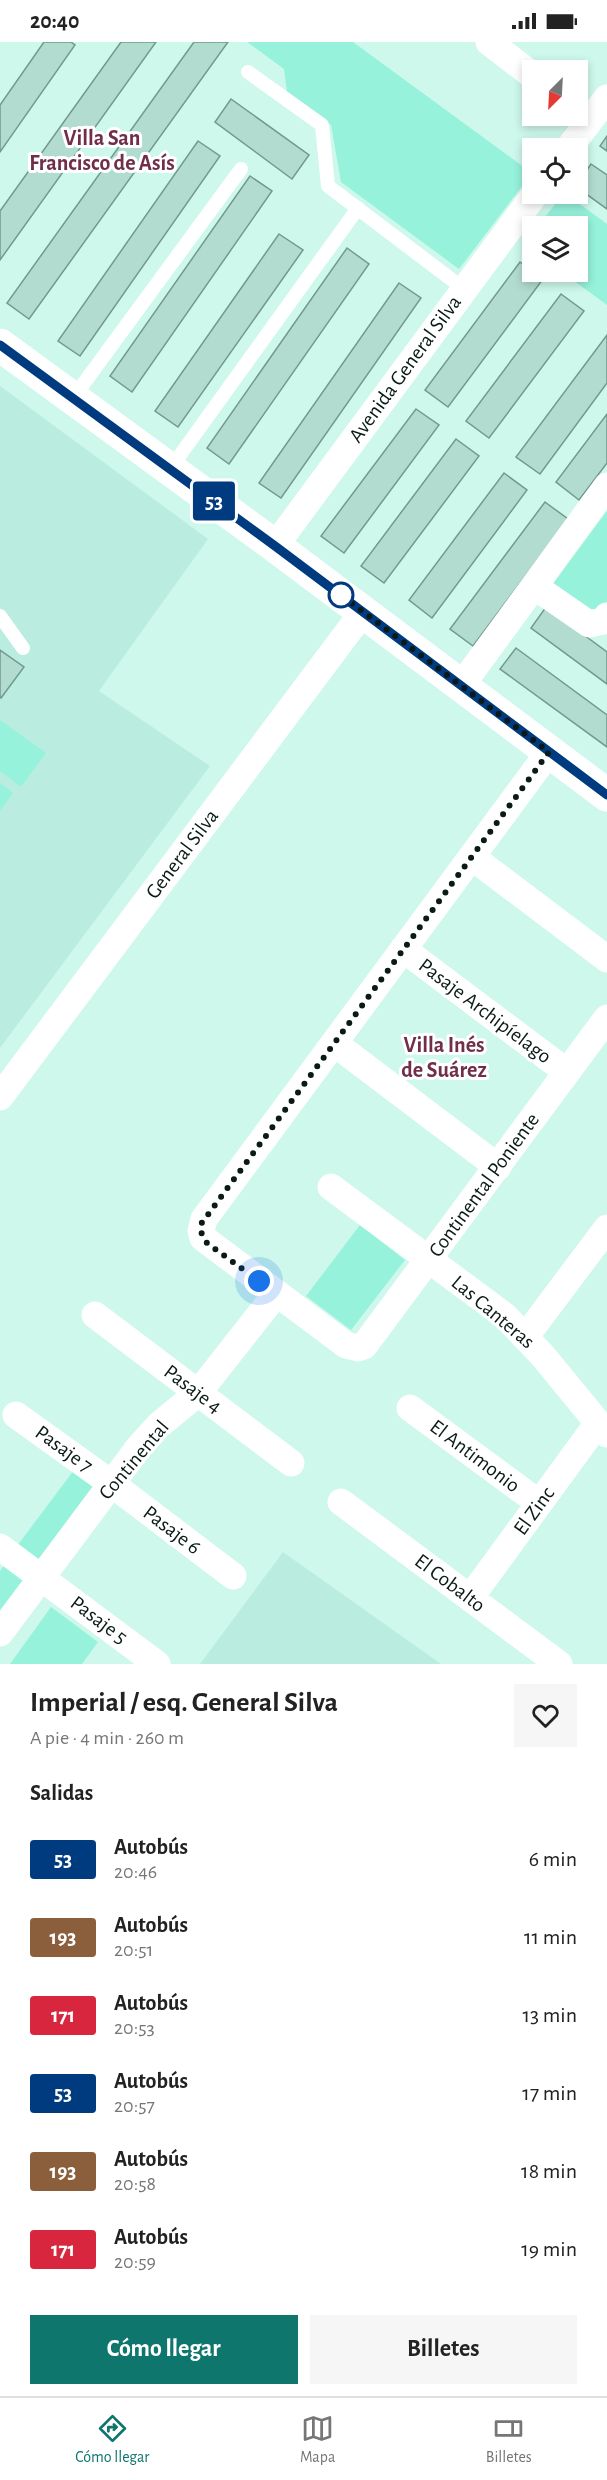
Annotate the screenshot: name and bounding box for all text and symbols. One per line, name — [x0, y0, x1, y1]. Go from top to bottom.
text: 20:40 — [30, 10, 79, 32]
north arrow — [522, 60, 588, 126]
map controls — [522, 60, 588, 282]
district label: Villa San Francisco de Asís — [29, 127, 175, 174]
button: locate — [522, 138, 588, 204]
button: layers — [522, 216, 588, 282]
street label: Avenida General Silva — [345, 292, 465, 446]
line badge: 53 — [187, 482, 241, 520]
text: 53 — [205, 491, 223, 512]
unlabelled marker — [328, 582, 354, 608]
street label: General Silva — [142, 805, 222, 903]
street label: Pasaje Archipíelago — [415, 954, 555, 1068]
district label: Villa Inés de Suárez — [401, 1034, 487, 1081]
street label: Continental Poniente — [425, 1109, 543, 1261]
your location — [244, 1266, 274, 1296]
street label: Las Canteras — [448, 1271, 538, 1353]
street label: Pasaje 4 — [160, 1361, 226, 1417]
street label: Continental — [95, 1416, 173, 1504]
street label: El Antimonio — [426, 1416, 524, 1496]
street label: Pasaje 7 — [32, 1421, 97, 1477]
street label: El Zinc — [510, 1483, 558, 1539]
street label: Pasaje 6 — [139, 1502, 205, 1558]
street label: El Cobalto — [411, 1550, 489, 1616]
street label: Pasaje 5 — [67, 1592, 131, 1648]
button: heart — [514, 1684, 577, 1747]
text: Imperial / esq. General Silva — [30, 1689, 338, 1717]
text: A pie · 4 min · 260 m — [30, 1728, 184, 1748]
text: Salidas — [30, 1782, 93, 1804]
text: Autobús — [114, 1836, 188, 1858]
text: 6 min — [529, 1848, 577, 1870]
text: 53 — [54, 1849, 72, 1870]
text: 20:46 — [114, 1862, 157, 1882]
text: Autobús — [114, 1914, 188, 1936]
text: 11 min — [524, 1926, 577, 1948]
text: 193 — [50, 1927, 76, 1948]
text: 20:51 — [114, 1940, 153, 1960]
text: Autobús — [114, 1992, 188, 2014]
text: 13 min — [522, 2004, 577, 2026]
text: 171 — [51, 2005, 75, 2026]
text: 20:53 — [114, 2018, 155, 2038]
text: Autobús — [114, 2070, 188, 2092]
text: 17 min — [522, 2082, 577, 2104]
text: 53 — [54, 2083, 72, 2104]
text: 20:57 — [114, 2096, 155, 2116]
text: Autobús — [114, 2148, 188, 2170]
text: 18 min — [521, 2160, 577, 2182]
text: 193 — [50, 2161, 76, 2182]
text: 20:58 — [114, 2174, 156, 2194]
text: Autobús — [114, 2226, 188, 2248]
text: 19 min — [521, 2238, 577, 2260]
text: 171 — [51, 2239, 75, 2260]
text: 20:59 — [114, 2252, 156, 2272]
button: Cómo llegar — [30, 2315, 298, 2384]
button: Billetes — [310, 2315, 577, 2384]
tab: Cómo llegar — [75, 2412, 149, 2467]
tab: Mapa — [300, 2412, 335, 2467]
tab: Billetes — [486, 2412, 532, 2467]

